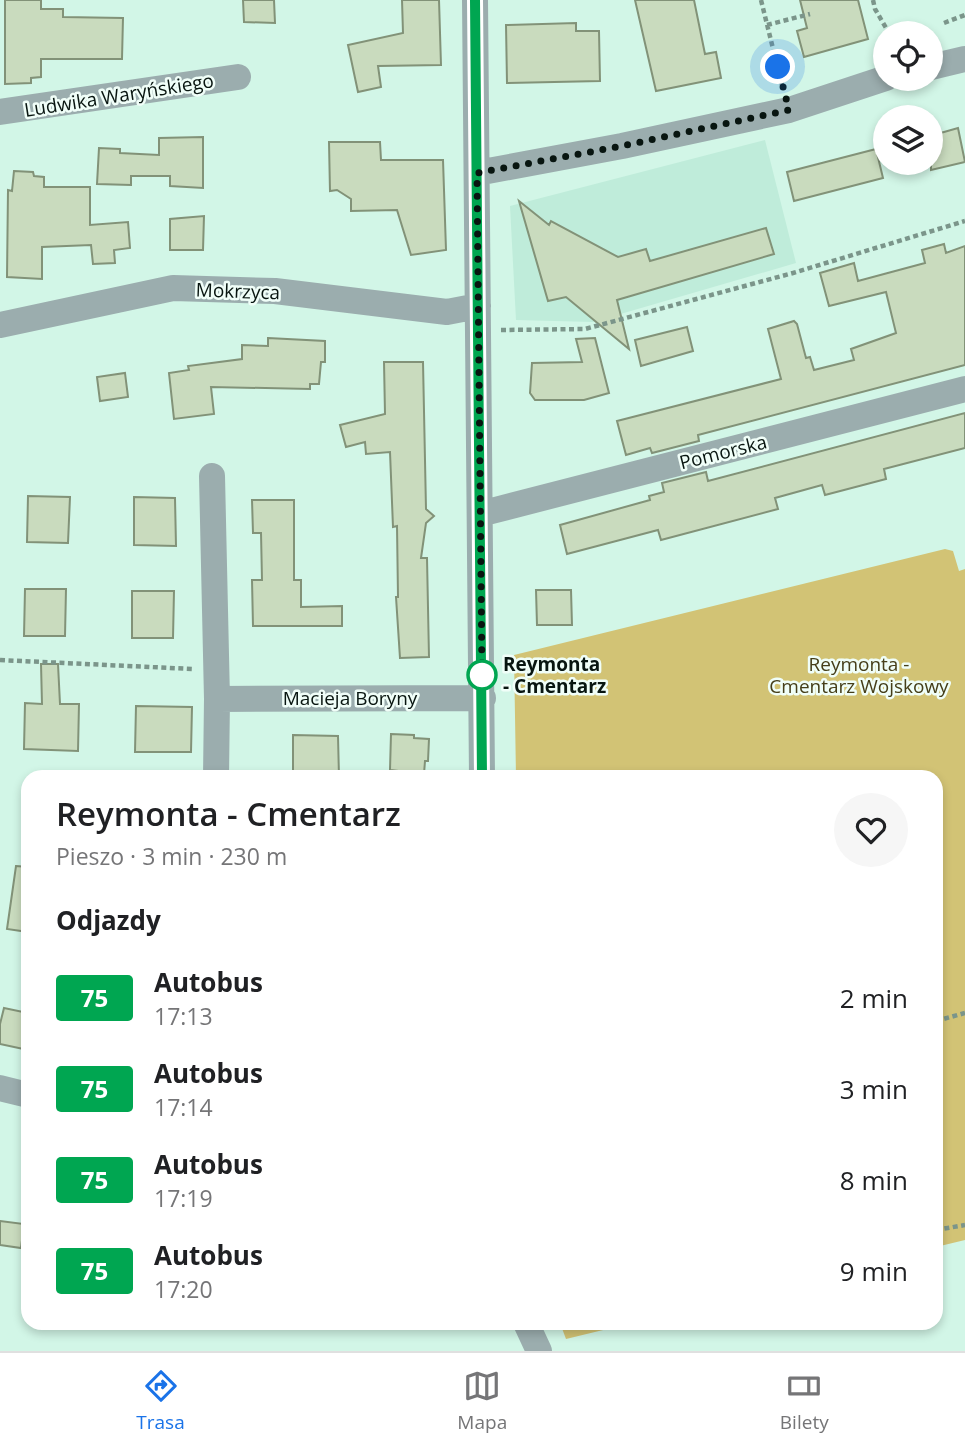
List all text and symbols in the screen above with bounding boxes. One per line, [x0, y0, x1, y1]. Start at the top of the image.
map controls [873, 21, 943, 175]
button: locate [873, 21, 943, 91]
your location [760, 49, 795, 84]
street label: Ludwika Waryńskiego [22, 67, 216, 123]
button: layers [873, 105, 943, 175]
street label: Mokrzyca [195, 277, 281, 305]
street label: Pomorska [677, 429, 769, 475]
place label: Reymonta - Cmentarz [503, 651, 606, 699]
park label: Reymonta - Cmentarz Wojskowy [769, 651, 949, 699]
marker: Reymonta - Cmentarz [467, 660, 497, 690]
street label: Macieja Boryny [283, 685, 418, 711]
text: Reymonta - Cmentarz [56, 791, 401, 836]
button: heart [834, 793, 908, 867]
text: Pieszo · 3 min · 230 m [56, 840, 287, 872]
text: Odjazdy [56, 902, 161, 938]
text: Autobus [154, 964, 263, 1000]
text: 2 min [840, 980, 908, 1016]
text: 75 [81, 981, 108, 1014]
text: 17:13 [154, 1000, 213, 1032]
text: Autobus [154, 1055, 263, 1091]
text: 3 min [840, 1071, 908, 1107]
text: 75 [81, 1072, 108, 1105]
text: 17:14 [154, 1091, 213, 1123]
text: Autobus [154, 1146, 263, 1182]
text: 8 min [840, 1162, 908, 1198]
text: 75 [81, 1163, 108, 1196]
text: 17:19 [154, 1182, 213, 1214]
text: Autobus [154, 1237, 263, 1273]
text: 9 min [840, 1253, 908, 1289]
text: 75 [81, 1254, 108, 1287]
text: 17:20 [154, 1273, 213, 1305]
tab: Trasa [136, 1367, 185, 1435]
tab: Mapa [457, 1367, 507, 1435]
tab: Bilety [780, 1367, 829, 1435]

